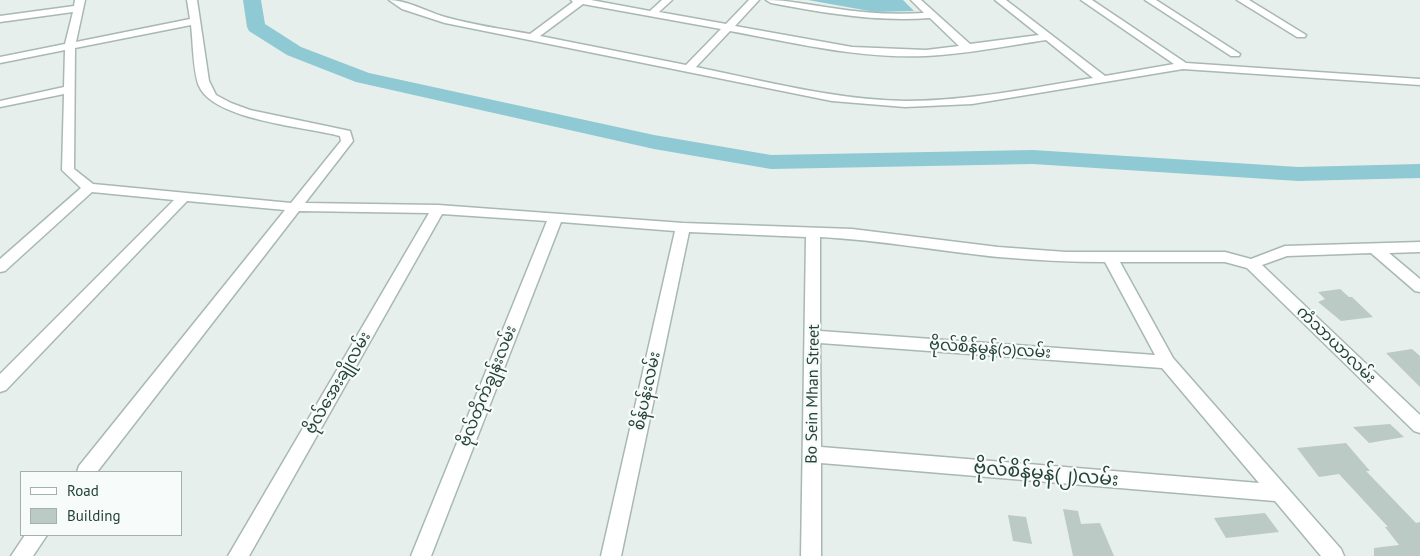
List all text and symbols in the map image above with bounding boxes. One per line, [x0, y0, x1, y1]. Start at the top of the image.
street label: ကံသာယာလမ်း [1292, 302, 1380, 388]
street label: ဗိုလ်တိုက်ချွန်းလမ်း [455, 323, 521, 449]
street label: Bo Sein Mhan Street [802, 324, 824, 464]
street label: ဗိုလ်အေးချိုလမ်း [301, 328, 375, 438]
street label: ဗိုလ်စိန်မွန်(၁)လမ်း [928, 335, 1052, 363]
street label: စိန်ပန်းလမ်း [629, 350, 665, 432]
street label: ဗိုလ်စိန်မွန်(၂)လမ်း [972, 456, 1120, 492]
legend [20, 471, 182, 536]
text: Road [67, 481, 99, 500]
text: Building [67, 506, 121, 525]

